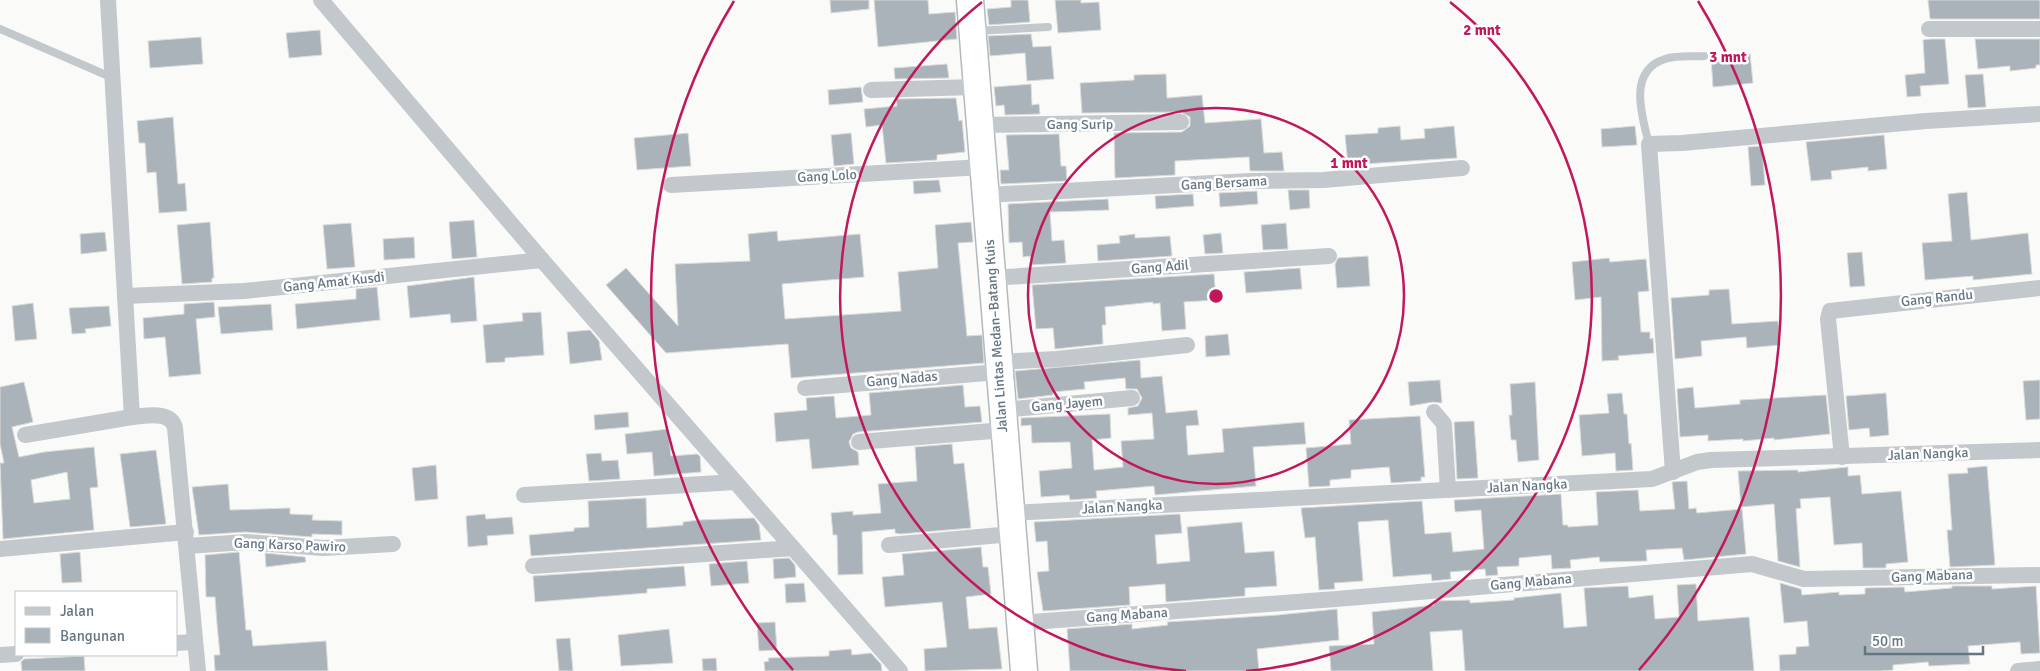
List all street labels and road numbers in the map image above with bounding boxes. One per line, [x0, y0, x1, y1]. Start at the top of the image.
street label: Gang Surip [1047, 116, 1113, 133]
street label: Gang Lolo [797, 166, 857, 186]
street label: Gang Bersama [1180, 172, 1268, 194]
street label: Jalan Lintas Medan–Batang Kuis [981, 239, 1011, 433]
street label: Gang Adil [1131, 256, 1189, 278]
street label: Gang Amat Kusdi [282, 268, 386, 296]
street label: Gang Randu [1900, 286, 1974, 310]
street label: Gang Nadas [866, 367, 938, 391]
street label: Gang Jayem [1031, 392, 1103, 416]
street label: Jalan Nangka [1887, 444, 1969, 464]
street label: Jalan Nangka [1486, 475, 1568, 497]
street label: Jalan Nangka [1081, 496, 1163, 518]
street label: Gang Karso Pawiro [234, 535, 346, 555]
street label: Gang Mabana [1891, 566, 1973, 586]
street label: Gang Mabana [1489, 570, 1573, 594]
street label: Gang Mabana [1086, 604, 1168, 626]

